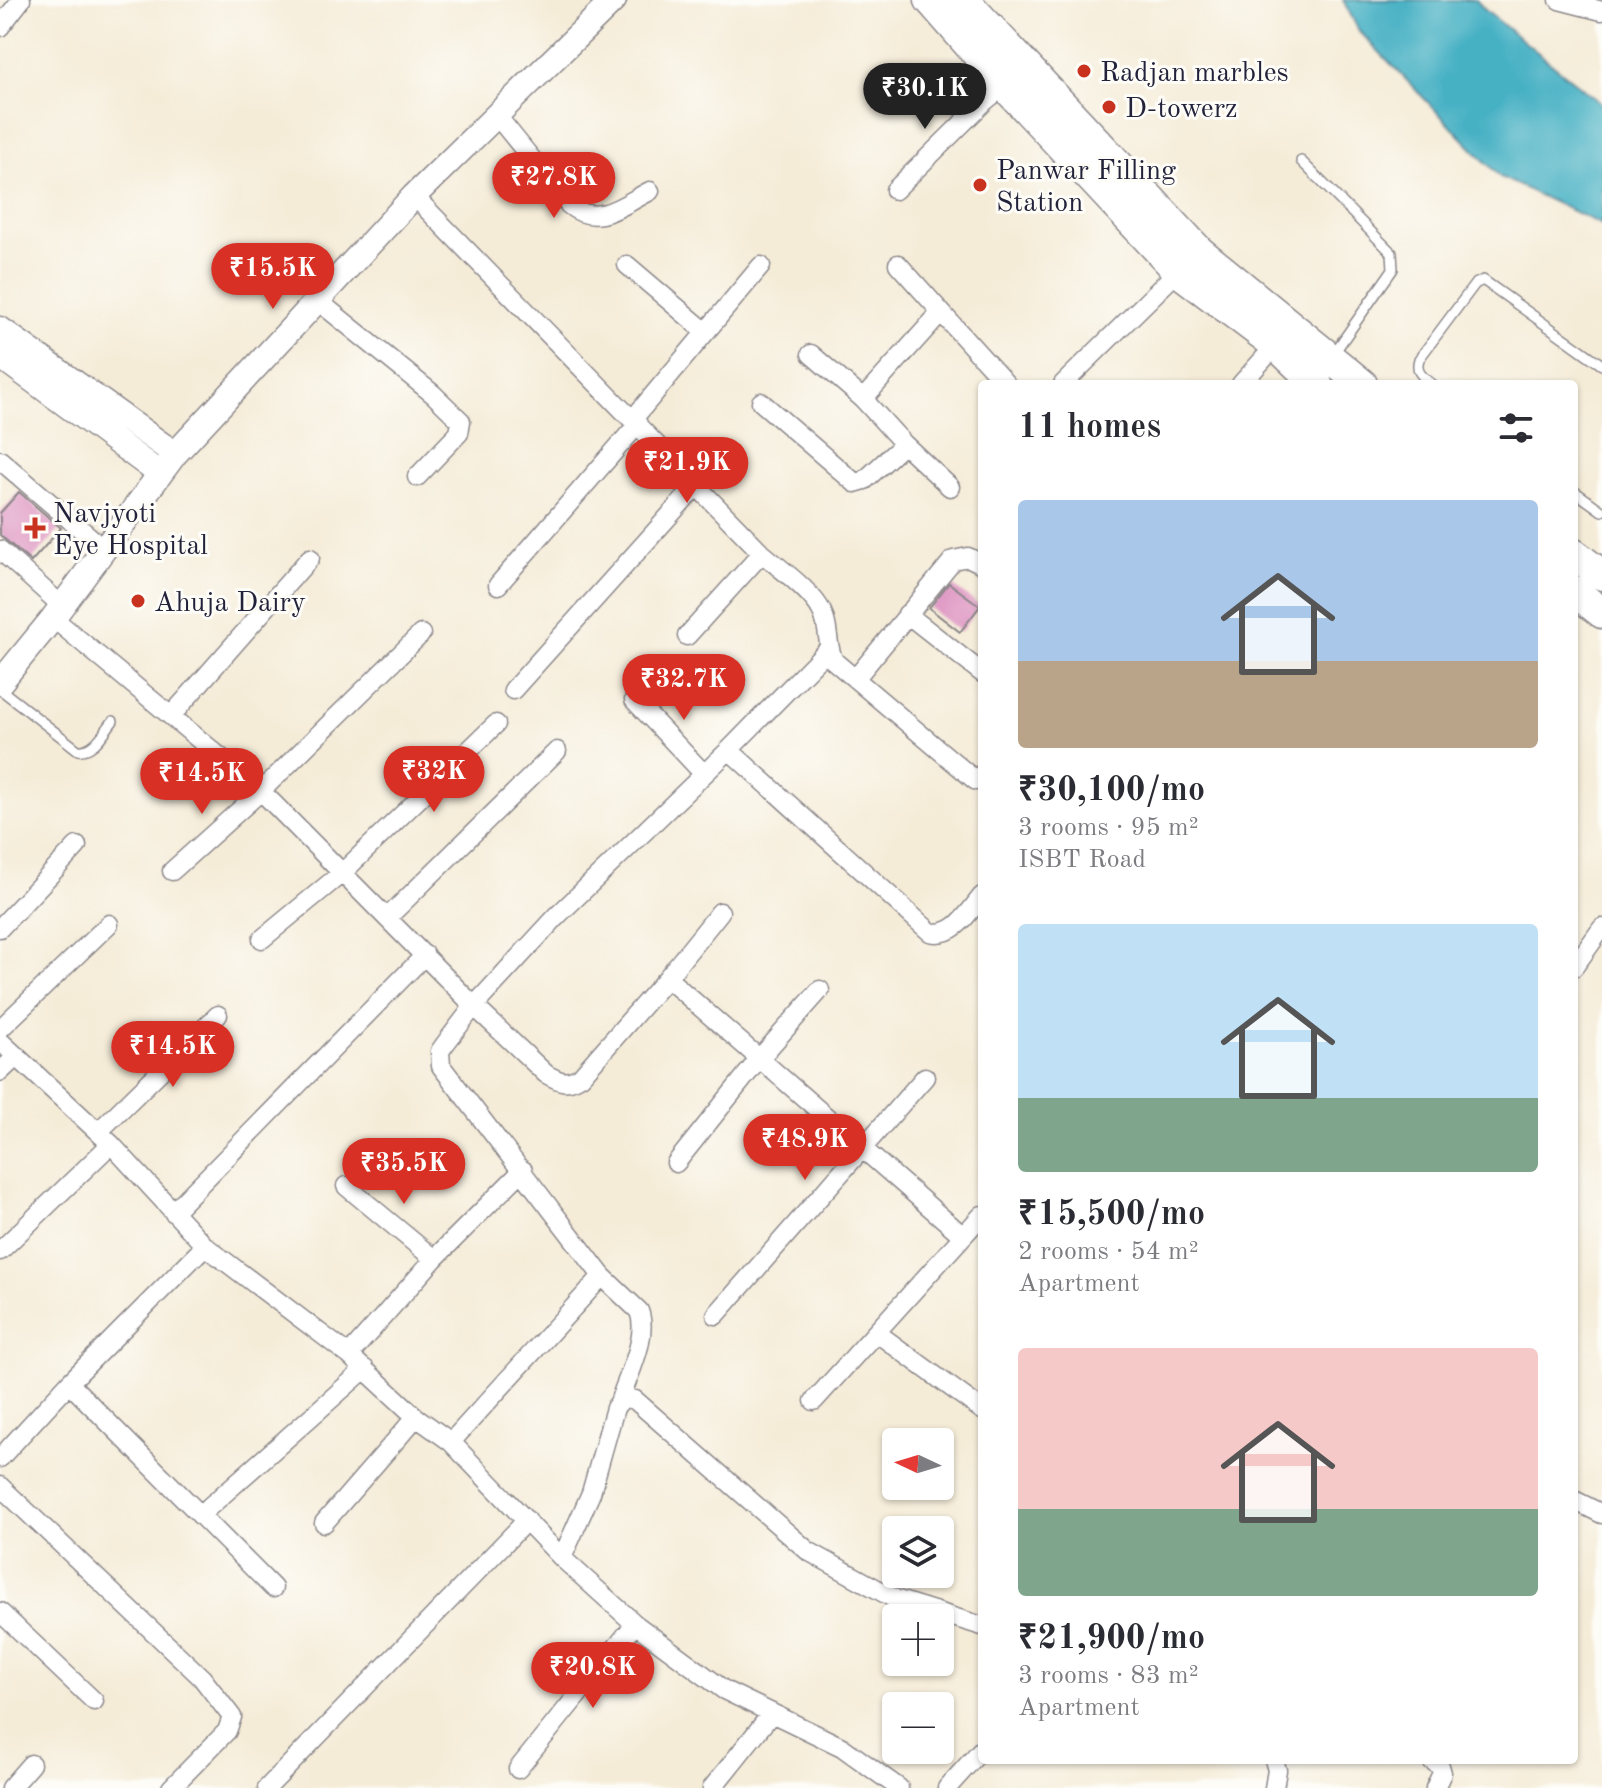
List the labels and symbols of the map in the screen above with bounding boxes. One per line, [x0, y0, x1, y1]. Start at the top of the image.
place label: Radjan marbles [1100, 60, 1289, 88]
marker: Radjan marbles [1075, 62, 1093, 80]
pin: ₹30.1K [860, 63, 990, 131]
place label: D-towerz [1125, 96, 1238, 124]
marker: D-towerz [1100, 98, 1118, 116]
pin: ₹27.8K [489, 152, 619, 220]
place label: Panwar Filling Station [996, 158, 1176, 218]
marker: Panwar Filling Station [971, 176, 989, 194]
pin: ₹15.5K [208, 243, 338, 311]
pin: ₹21.9K [622, 437, 752, 505]
place label: Navjyoti Eye Hospital [53, 501, 208, 561]
marker: Navjyoti Eye Hospital [24, 517, 46, 539]
place label: Ahuja Dairy [154, 590, 306, 618]
marker: Ahuja Dairy [129, 592, 147, 610]
pin: ₹32.7K [619, 654, 749, 722]
pin: ₹32K [387, 746, 481, 814]
pin: ₹14.5K [137, 748, 267, 816]
pin: ₹14.5K [108, 1021, 238, 1089]
pin: ₹48.9K [740, 1114, 870, 1182]
pin: ₹35.5K [339, 1138, 469, 1206]
north arrow [882, 1428, 954, 1500]
pin: ₹20.8K [528, 1642, 658, 1710]

